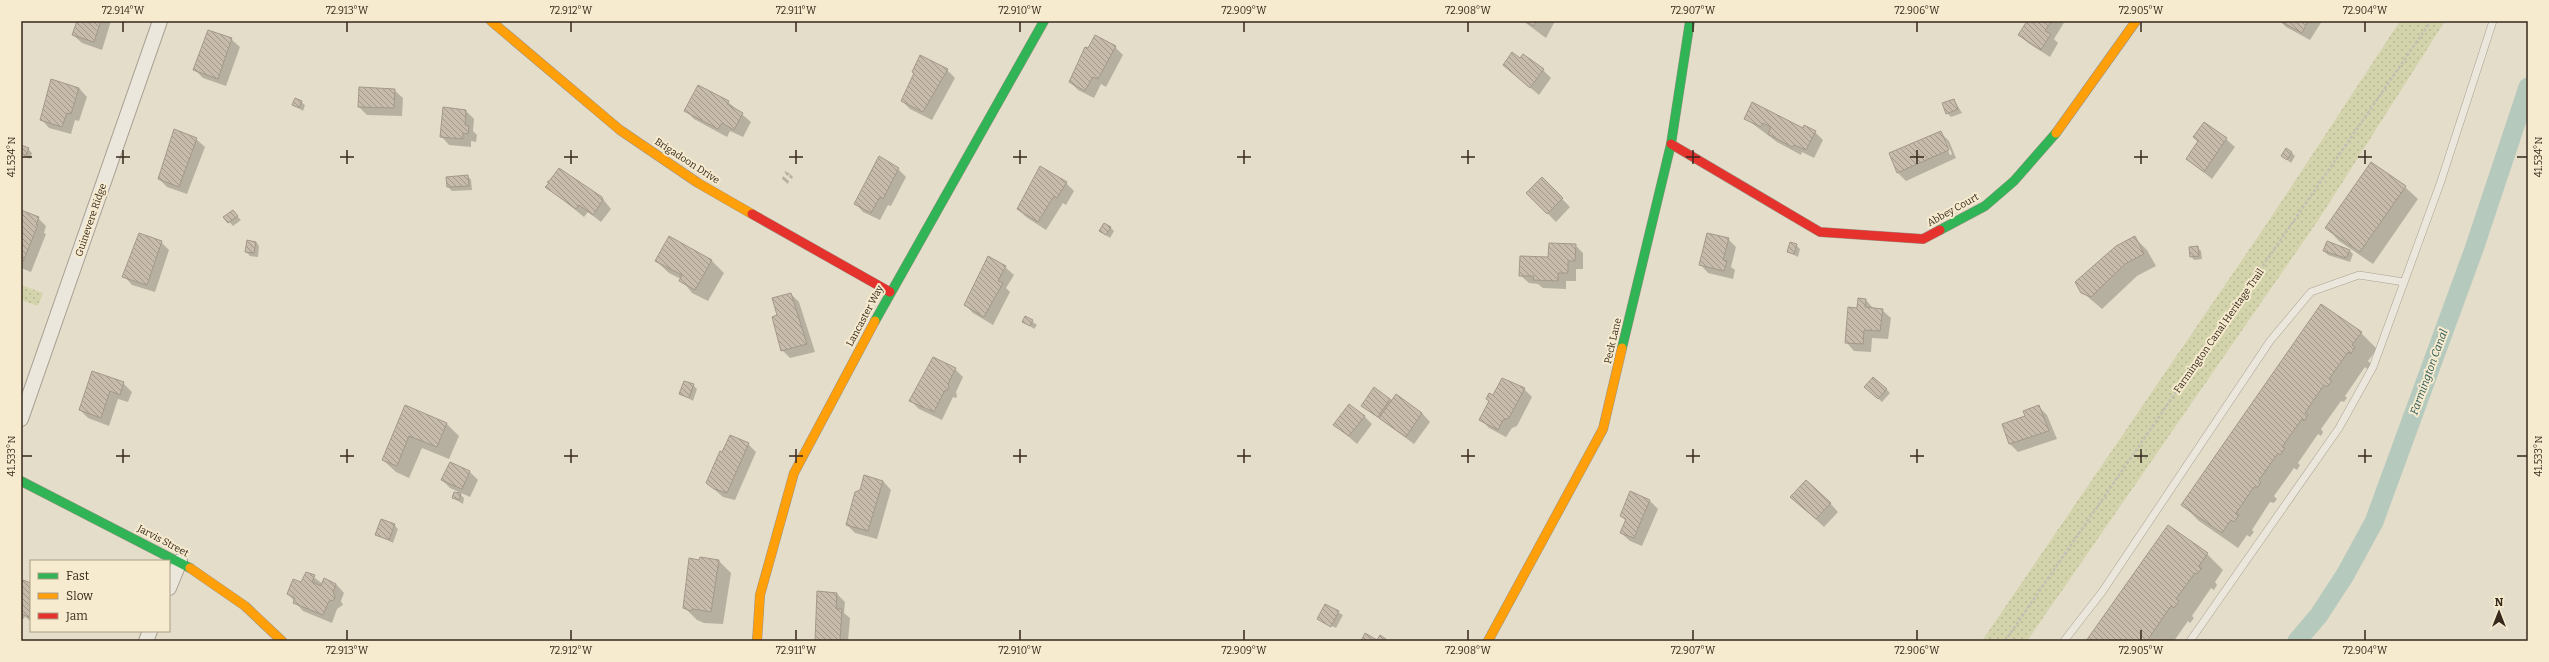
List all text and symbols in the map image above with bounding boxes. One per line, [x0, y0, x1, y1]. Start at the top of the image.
text: 72.914°W [102, 5, 145, 17]
text: 72.913°W [326, 5, 369, 17]
text: 72.912°W [550, 5, 593, 17]
text: 72.911°W [776, 5, 817, 17]
text: 72.910°W [998, 5, 1042, 17]
text: 72.909°W [1222, 5, 1267, 17]
text: 72.908°W [1445, 5, 1491, 17]
text: 72.907°W [1671, 5, 1716, 17]
text: 72.906°W [1895, 5, 1940, 17]
text: 72.905°W [2119, 5, 2164, 17]
text: 72.904°W [2343, 5, 2388, 17]
street label: Brigadoon Drive [652, 136, 722, 186]
text: 41.534°N [6, 137, 18, 177]
text: 41.534°N [2533, 137, 2545, 177]
street label: Guinevere Ridge [73, 182, 109, 258]
street label: Abbey Court [1925, 191, 1981, 229]
street label: Farmington Canal Heritage Trail [2171, 266, 2267, 395]
street label: Lancaster Way [844, 283, 887, 349]
street label: Peck Lane [1602, 317, 1624, 365]
water label: Farmington Canal [2407, 327, 2451, 417]
text: 41.533°N [6, 436, 18, 476]
text: 41.533°N [2533, 436, 2545, 476]
street label: Jarvis Street [134, 522, 191, 560]
legend [30, 560, 170, 632]
text: Fast [66, 569, 90, 583]
text: Slow [66, 589, 93, 603]
north arrow [2479, 592, 2519, 632]
text: N [2495, 596, 2504, 609]
text: Jam [65, 609, 88, 623]
text: 72.913°W [326, 645, 369, 657]
text: 72.912°W [550, 645, 593, 657]
text: 72.911°W [776, 645, 817, 657]
text: 72.910°W [998, 645, 1042, 657]
text: 72.909°W [1222, 645, 1267, 657]
text: 72.908°W [1445, 645, 1491, 657]
text: 72.907°W [1671, 645, 1716, 657]
text: 72.906°W [1895, 645, 1940, 657]
text: 72.905°W [2119, 645, 2164, 657]
text: 72.904°W [2343, 645, 2388, 657]

